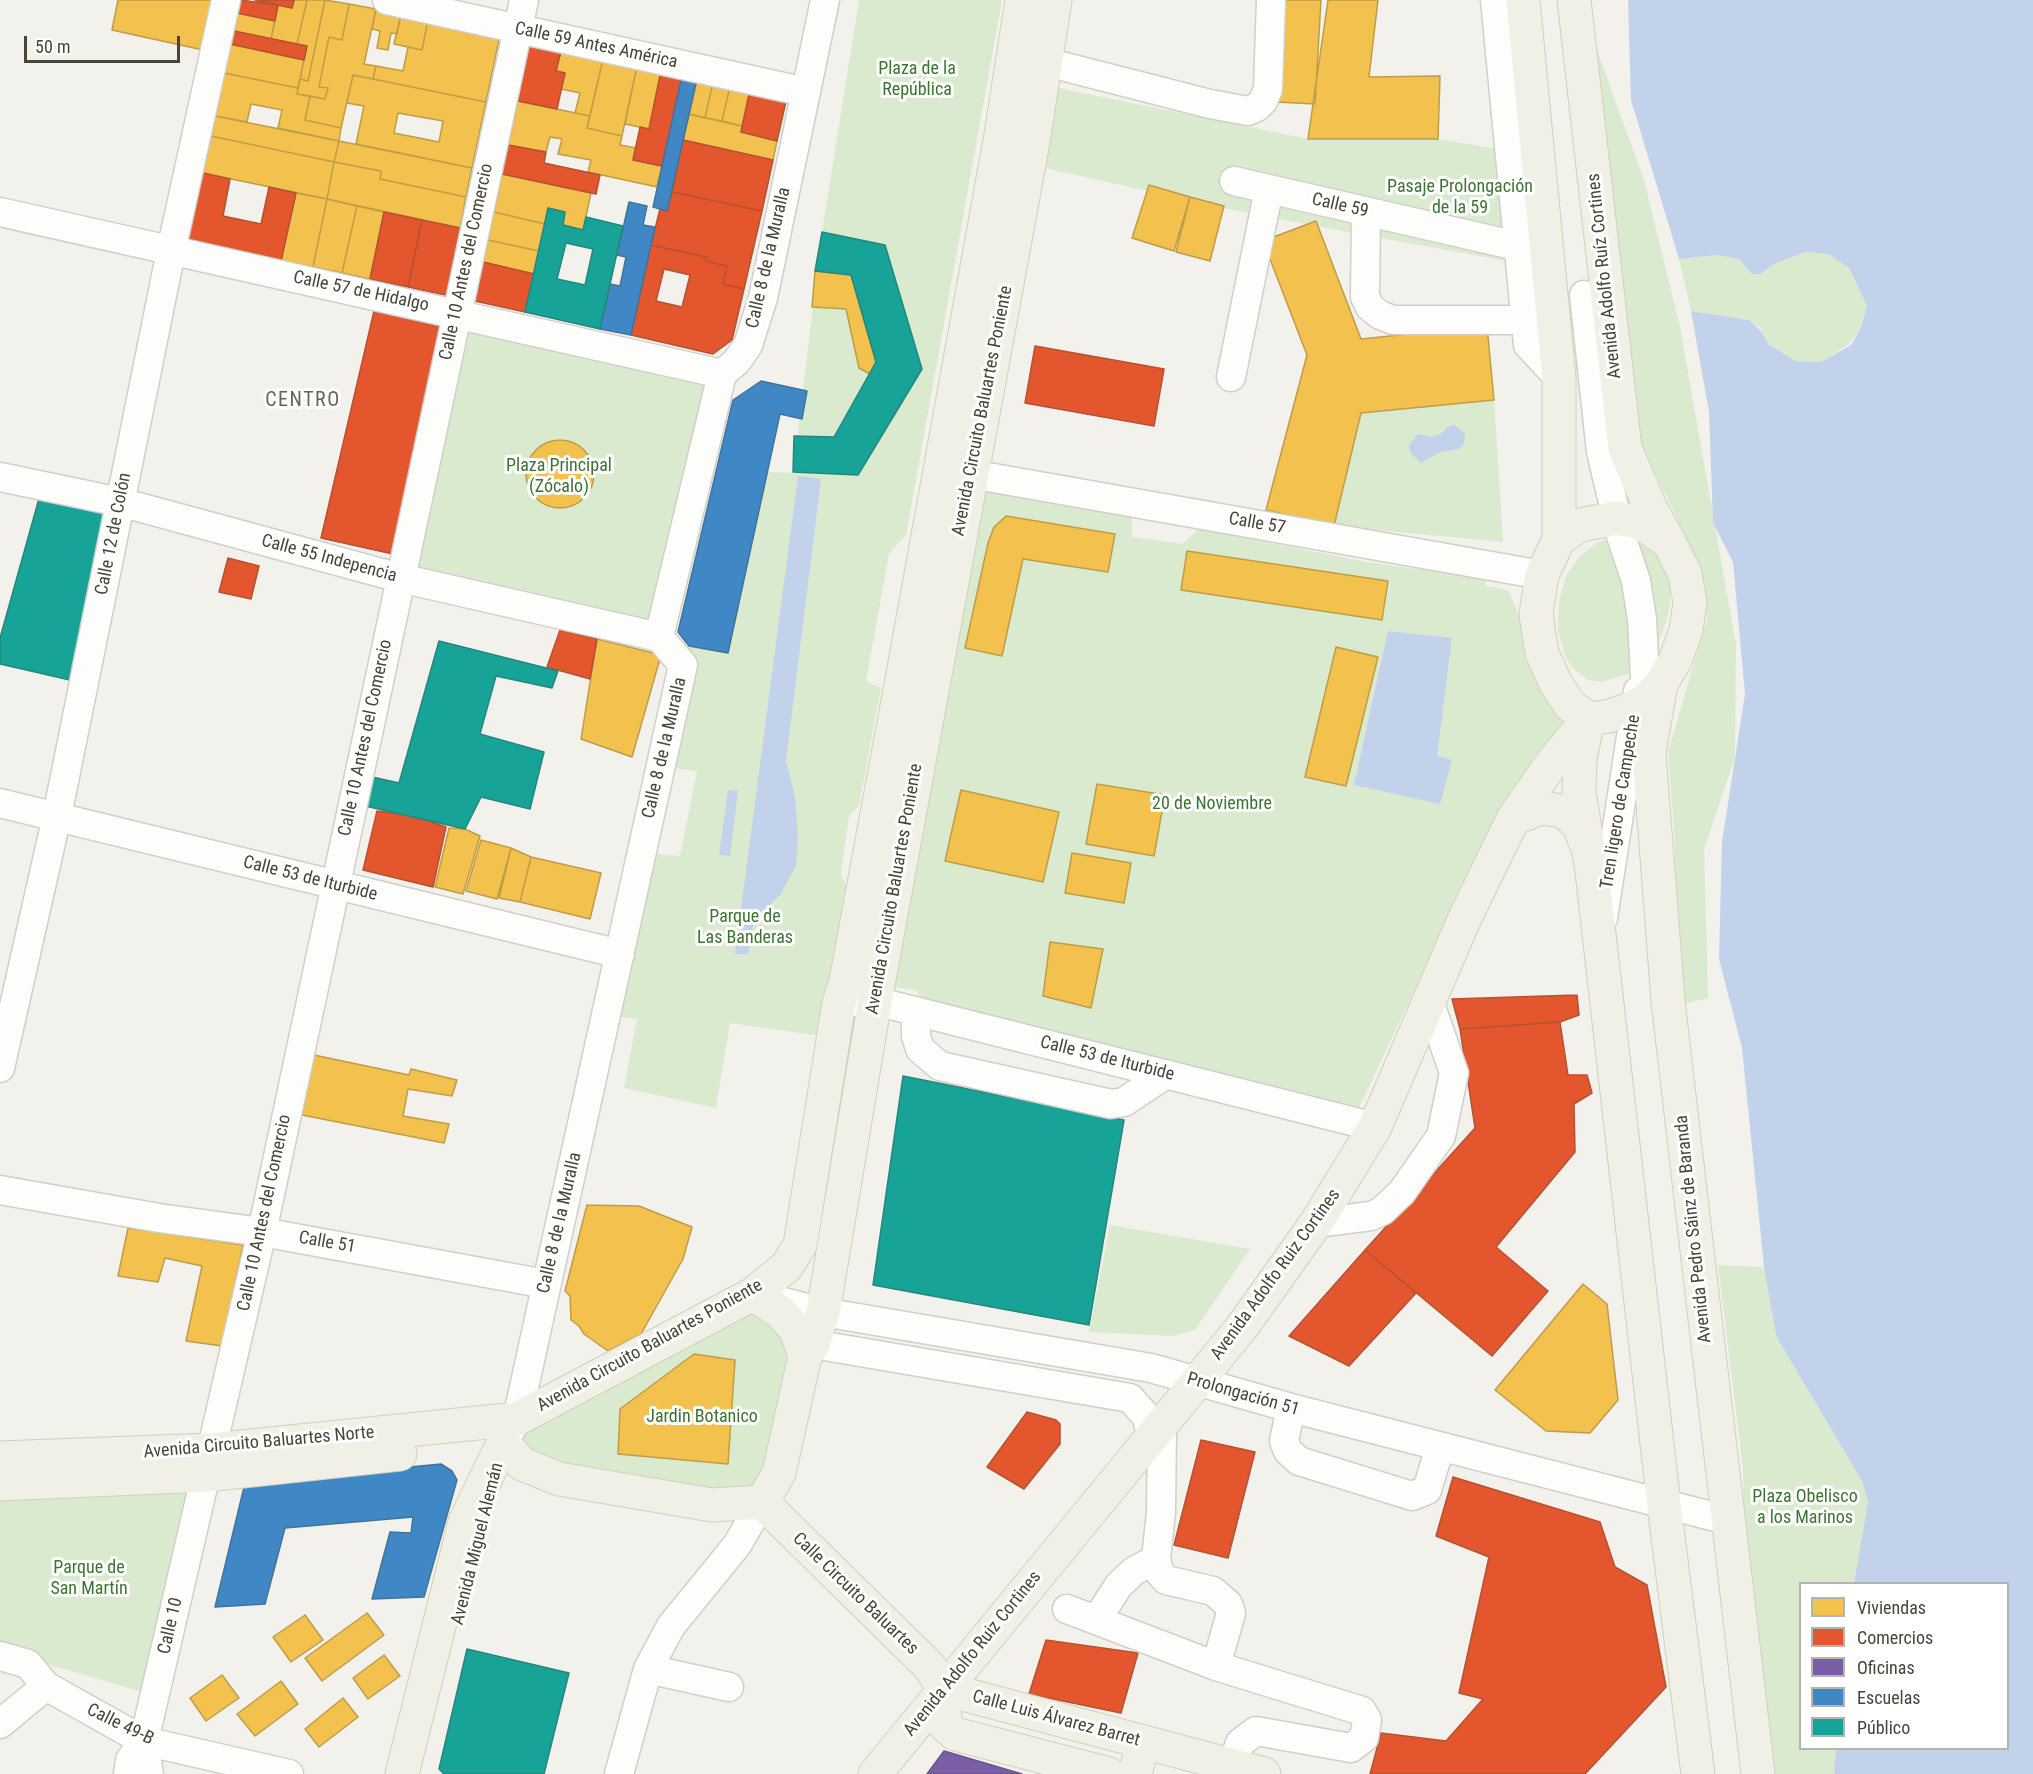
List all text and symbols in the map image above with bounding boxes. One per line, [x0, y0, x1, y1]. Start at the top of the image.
street label: Calle 59 Antes América [513, 18, 679, 74]
scale bar [27, 24, 183, 62]
text: 50 m [35, 36, 70, 57]
park label: Plaza de la República [878, 58, 956, 100]
street label: Calle 10 Antes del Comercio [436, 162, 498, 362]
street label: Avenida Adolfo Ruíz Cortines [1583, 172, 1627, 380]
park label: Pasaje Prolongación de la 59 [1387, 176, 1533, 219]
street label: Calle 8 de la Muralla [742, 185, 796, 331]
street label: Calle 59 [1310, 189, 1370, 223]
street label: Calle 57 de Hidalgo [291, 267, 431, 317]
street label: Avenida Circuito Baluartes Poniente [948, 284, 1018, 538]
district label: CENTRO [265, 389, 341, 413]
park label: Plaza Principal (Zócalo) [506, 455, 612, 498]
street label: Calle 12 de Colón [92, 471, 136, 597]
street label: Calle 57 [1227, 508, 1287, 540]
street label: Calle 55 Indepencia [259, 531, 399, 587]
street label: Calle 10 Antes del Comercio [335, 638, 397, 838]
street label: Calle 8 de la Muralla [638, 675, 692, 821]
street label: Tren ligero de Campeche [1597, 713, 1645, 891]
street label: Avenida Circuito Baluartes Poniente [862, 762, 928, 1016]
park label: 20 de Noviembre [1152, 793, 1272, 815]
street label: Calle 53 de Iturbide [241, 852, 379, 906]
park label: Parque de Las Banderas [697, 906, 793, 948]
street label: Calle 53 de Iturbide [1038, 1032, 1176, 1086]
street label: Calle 10 Antes del Comercio [234, 1113, 296, 1313]
street label: Avenida Pedro Sáinz de Baranda [1671, 1114, 1717, 1344]
street label: Calle 8 de la Muralla [533, 1150, 587, 1296]
street label: Avenida Adolfo Ruiz Cortines [1207, 1185, 1345, 1365]
street label: Calle 51 [297, 1227, 357, 1259]
street label: Avenida Circuito Baluartes Poniente [534, 1275, 766, 1417]
street label: Prolongación 51 [1184, 1369, 1302, 1421]
park label: Jardin Botanico [646, 1406, 758, 1428]
street label: Avenida Circuito Baluartes Norte [143, 1422, 375, 1464]
street label: Avenida Miguel Alemán [447, 1461, 509, 1627]
park label: Plaza Obelisco a los Marinos [1752, 1486, 1858, 1528]
street label: Calle Circuito Baluartes [788, 1528, 922, 1660]
park label: Parque de San Martín [50, 1557, 128, 1600]
street label: Avenida Adolfo Ruiz Cortines [900, 1567, 1046, 1741]
legend [1799, 1582, 2009, 1750]
street label: Calle 10 [154, 1596, 188, 1656]
text: Viviendas [1857, 1597, 1926, 1618]
text: Comercios [1857, 1627, 1933, 1648]
text: Oficinas [1857, 1657, 1915, 1678]
street label: Calle Luis Álvarez Barret [970, 1686, 1142, 1752]
text: Escuelas [1857, 1687, 1921, 1708]
street label: Calle 49-B [83, 1700, 157, 1750]
text: Público [1857, 1717, 1910, 1738]

